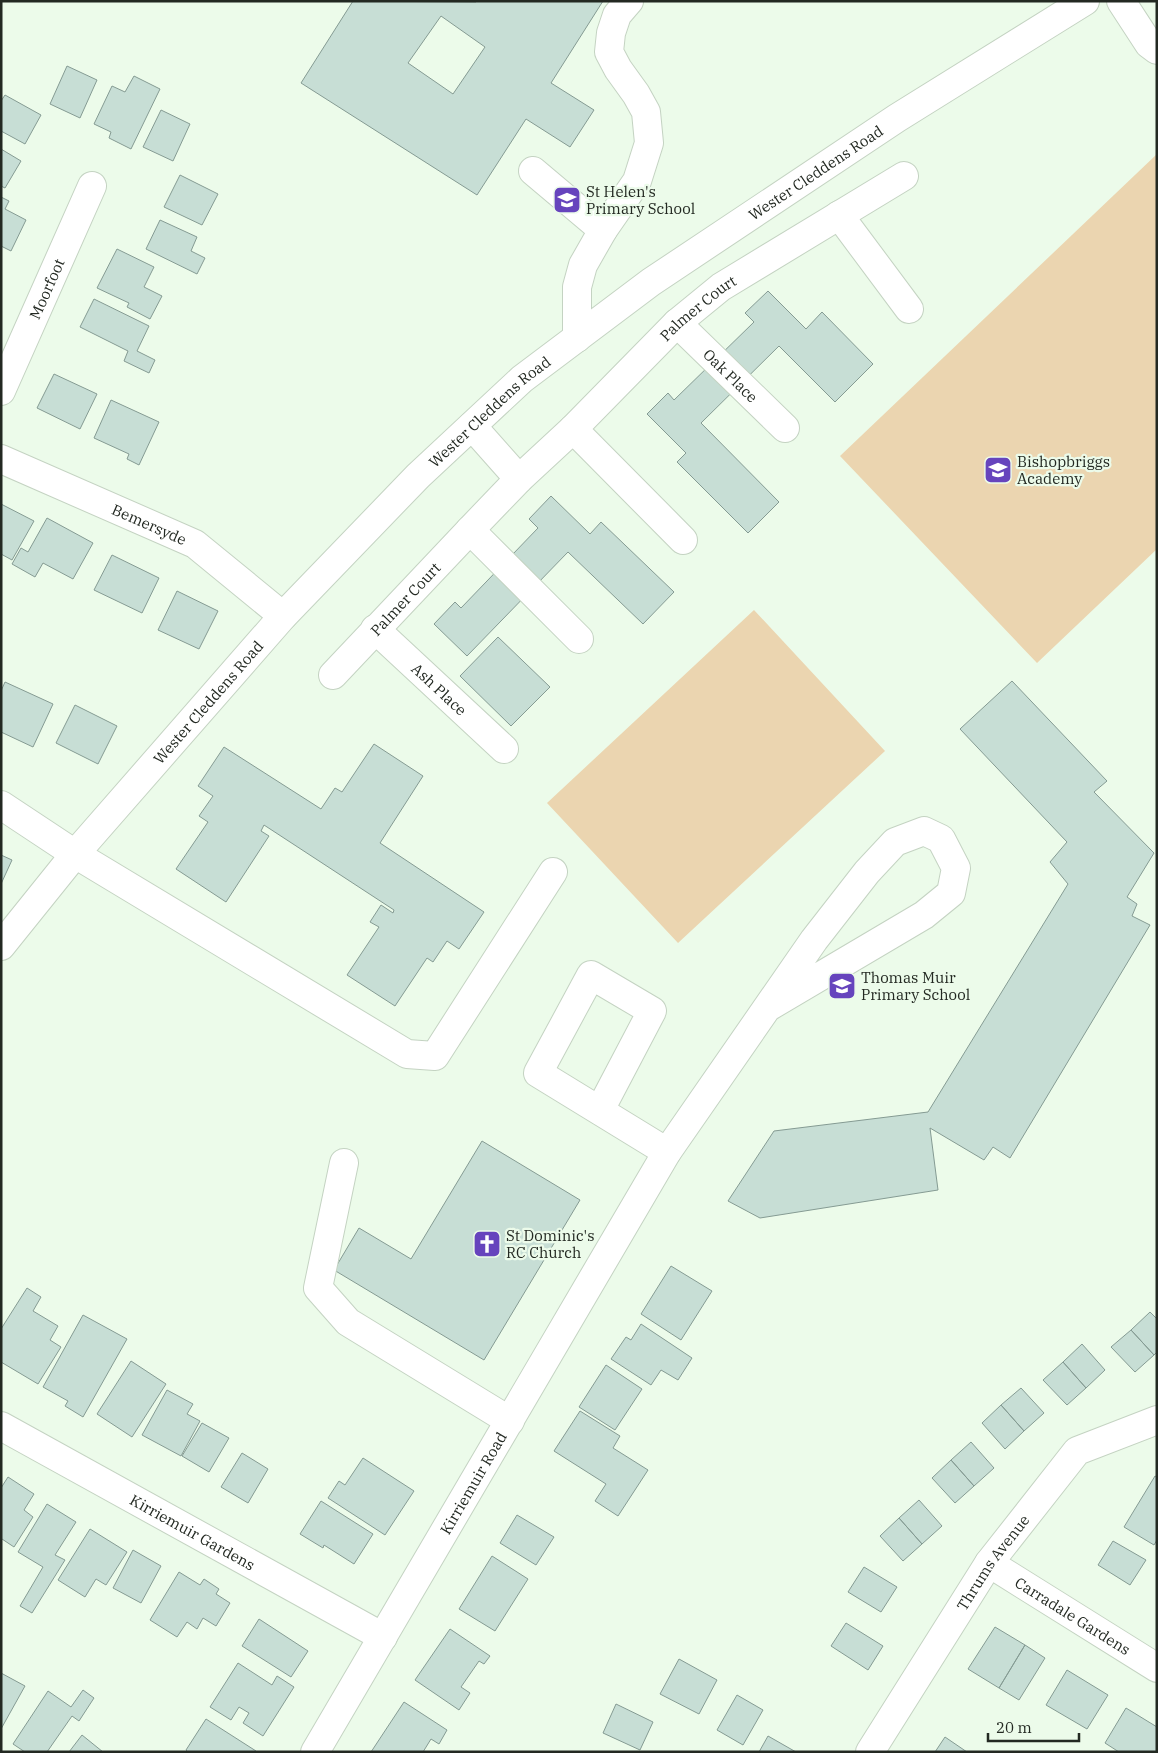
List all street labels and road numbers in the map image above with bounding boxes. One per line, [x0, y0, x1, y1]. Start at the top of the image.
street label: Wester Cleddens Road [745, 121, 886, 224]
street label: Moorfoot [25, 255, 68, 322]
street label: Palmer Court [655, 271, 739, 345]
street label: Oak Place [699, 344, 762, 406]
street label: Wester Cleddens Road [424, 352, 554, 471]
street label: Bemersyde [109, 499, 190, 549]
street label: Palmer Court [366, 558, 444, 639]
street label: Wester Cleddens Road [149, 636, 267, 768]
street label: Ash Place [408, 659, 471, 719]
street label: Kirriemuir Road [435, 1428, 510, 1538]
street label: Kirriemuir Gardens [127, 1490, 258, 1574]
street label: Thrums Avenue [952, 1510, 1033, 1614]
street label: Carradale Gardens [1012, 1572, 1134, 1659]

